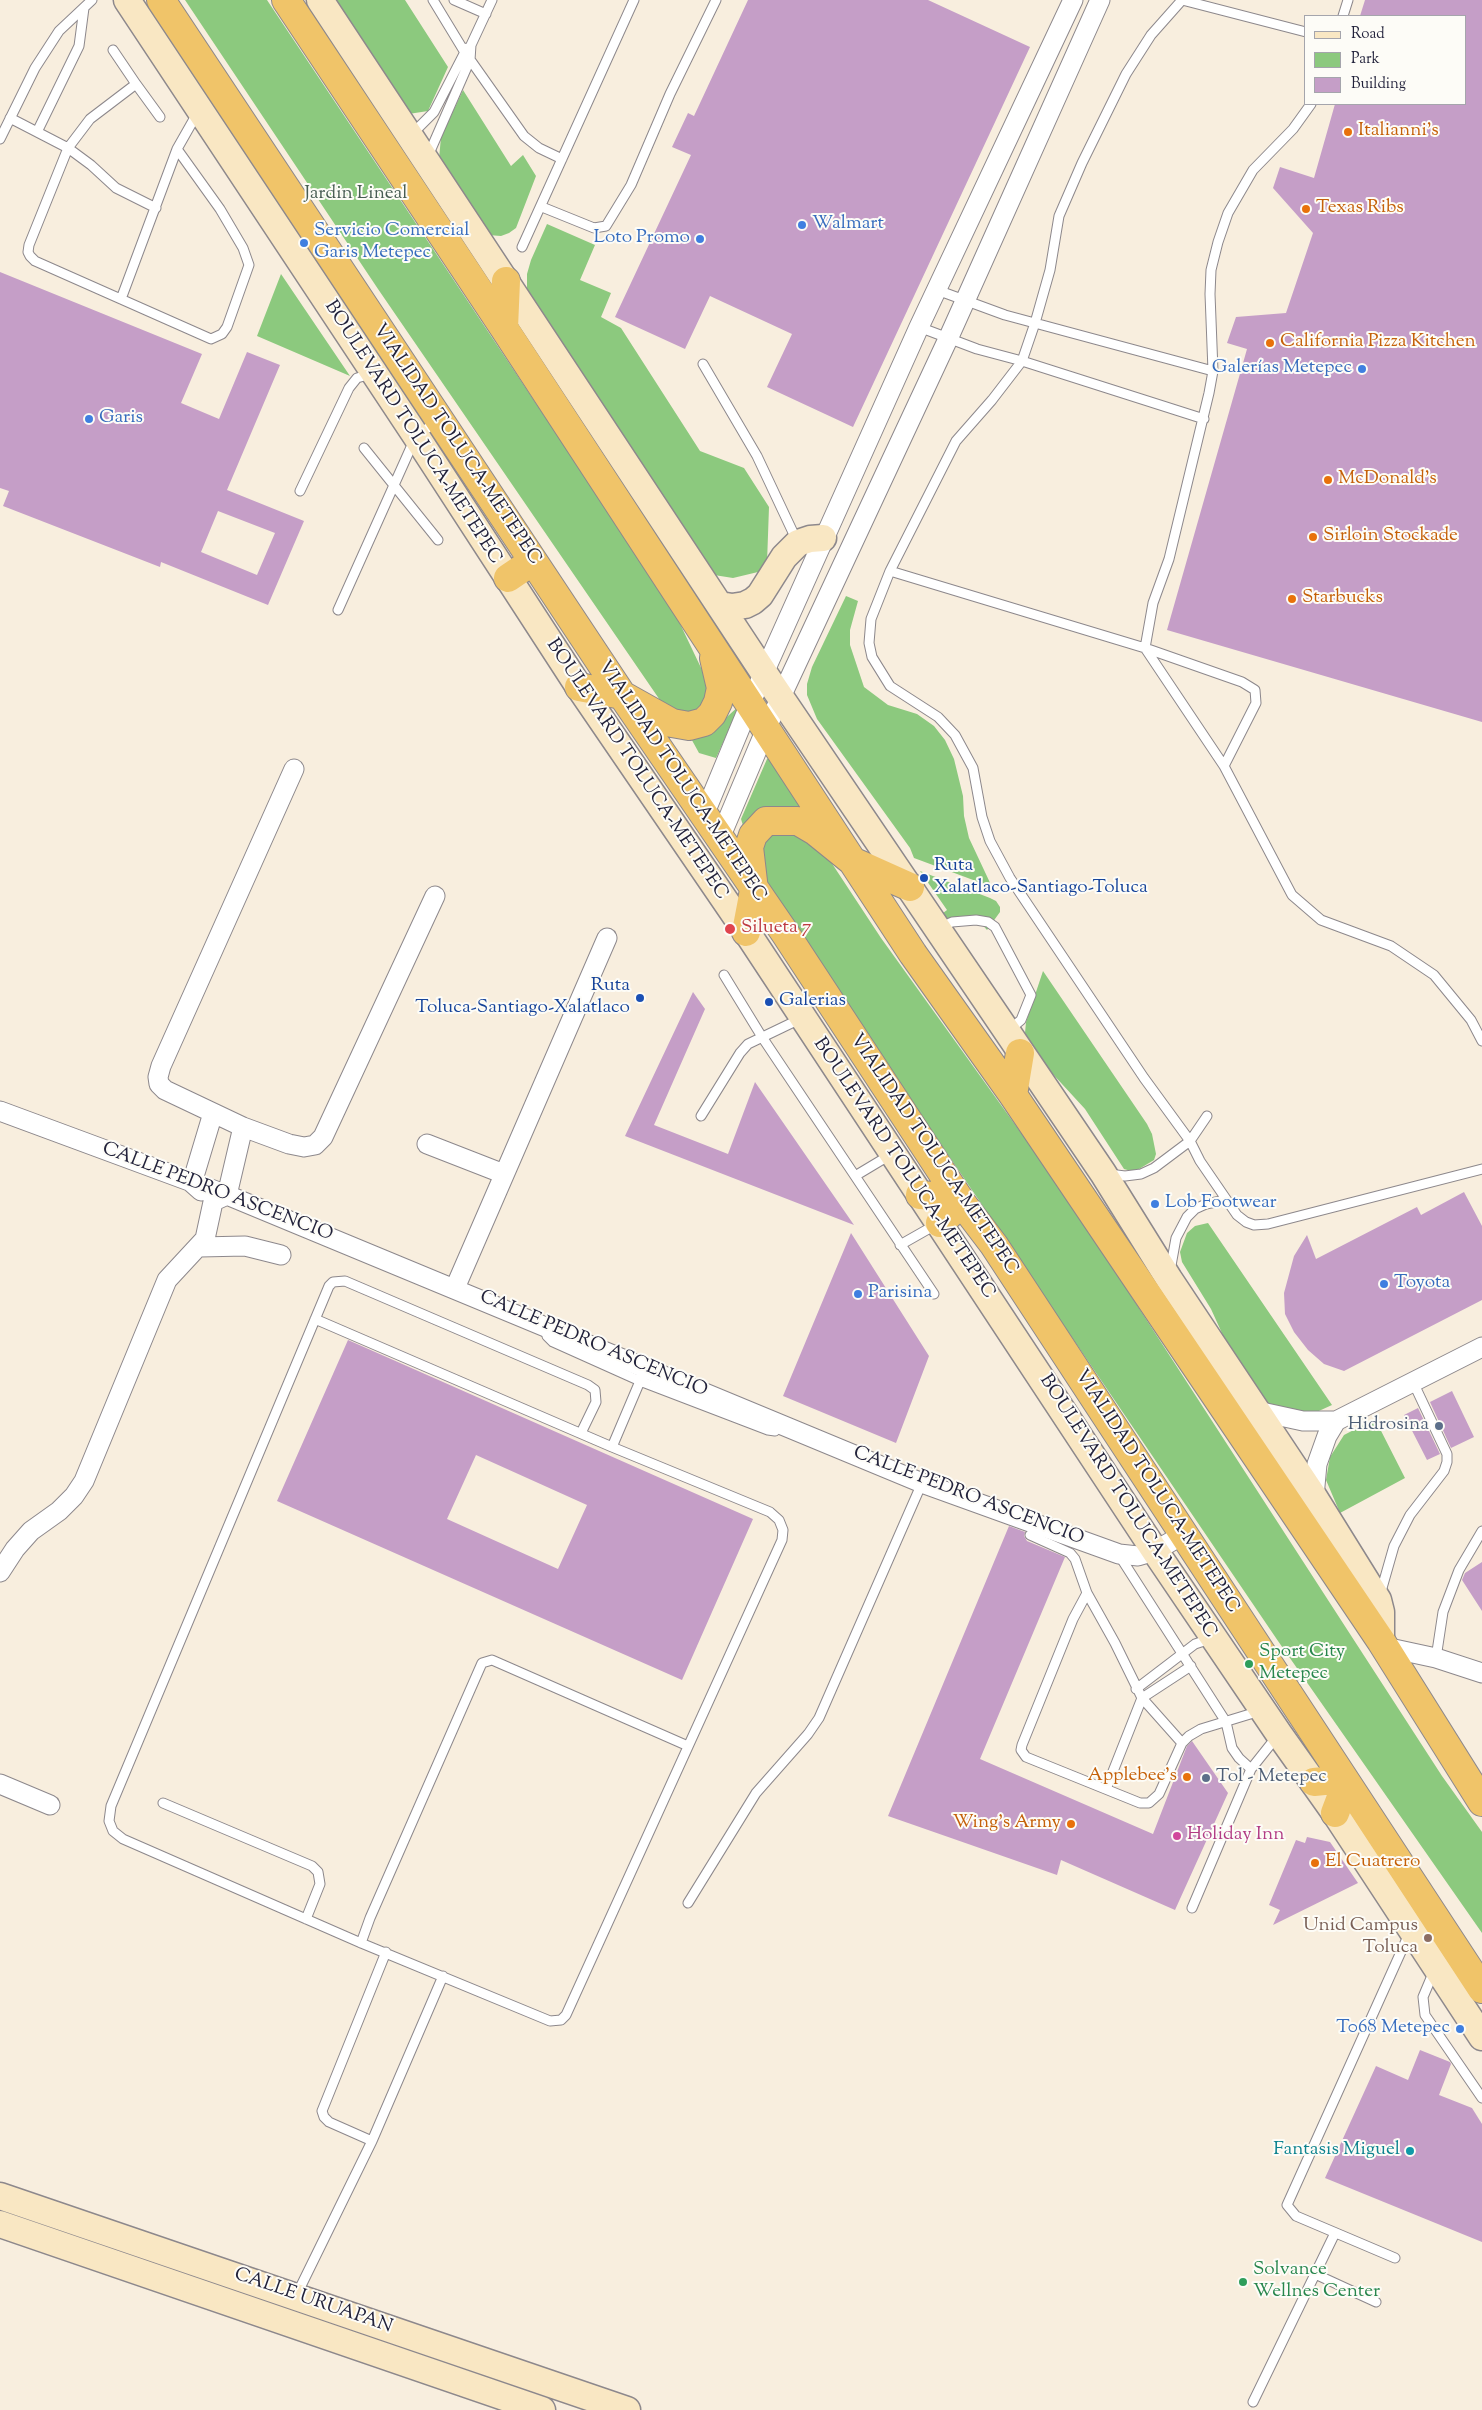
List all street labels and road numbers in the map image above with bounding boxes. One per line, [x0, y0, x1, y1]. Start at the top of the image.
street label: BOULEVARD TOLUCA-METEPEC [318, 297, 506, 569]
street label: VIALIDAD TOLUCA-METEPEC [367, 320, 545, 570]
street label: BOULEVARD TOLUCA-METEPEC [540, 635, 732, 905]
street label: VIALIDAD TOLUCA-METEPEC [592, 657, 770, 907]
street label: VIALIDAD TOLUCA-METEPEC [844, 1030, 1022, 1280]
street label: BOULEVARD TOLUCA-METEPEC [807, 1034, 999, 1304]
street label: CALLE PEDRO ASCENCIO [98, 1138, 336, 1248]
street label: CALLE PEDRO ASCENCIO [476, 1287, 710, 1403]
street label: VIALIDAD TOLUCA-METEPEC [1069, 1366, 1243, 1618]
street label: BOULEVARD TOLUCA-METEPEC [1033, 1371, 1221, 1643]
street label: CALLE PEDRO ASCENCIO [849, 1442, 1087, 1552]
street label: CALLE URUAPAN [231, 2264, 395, 2340]

